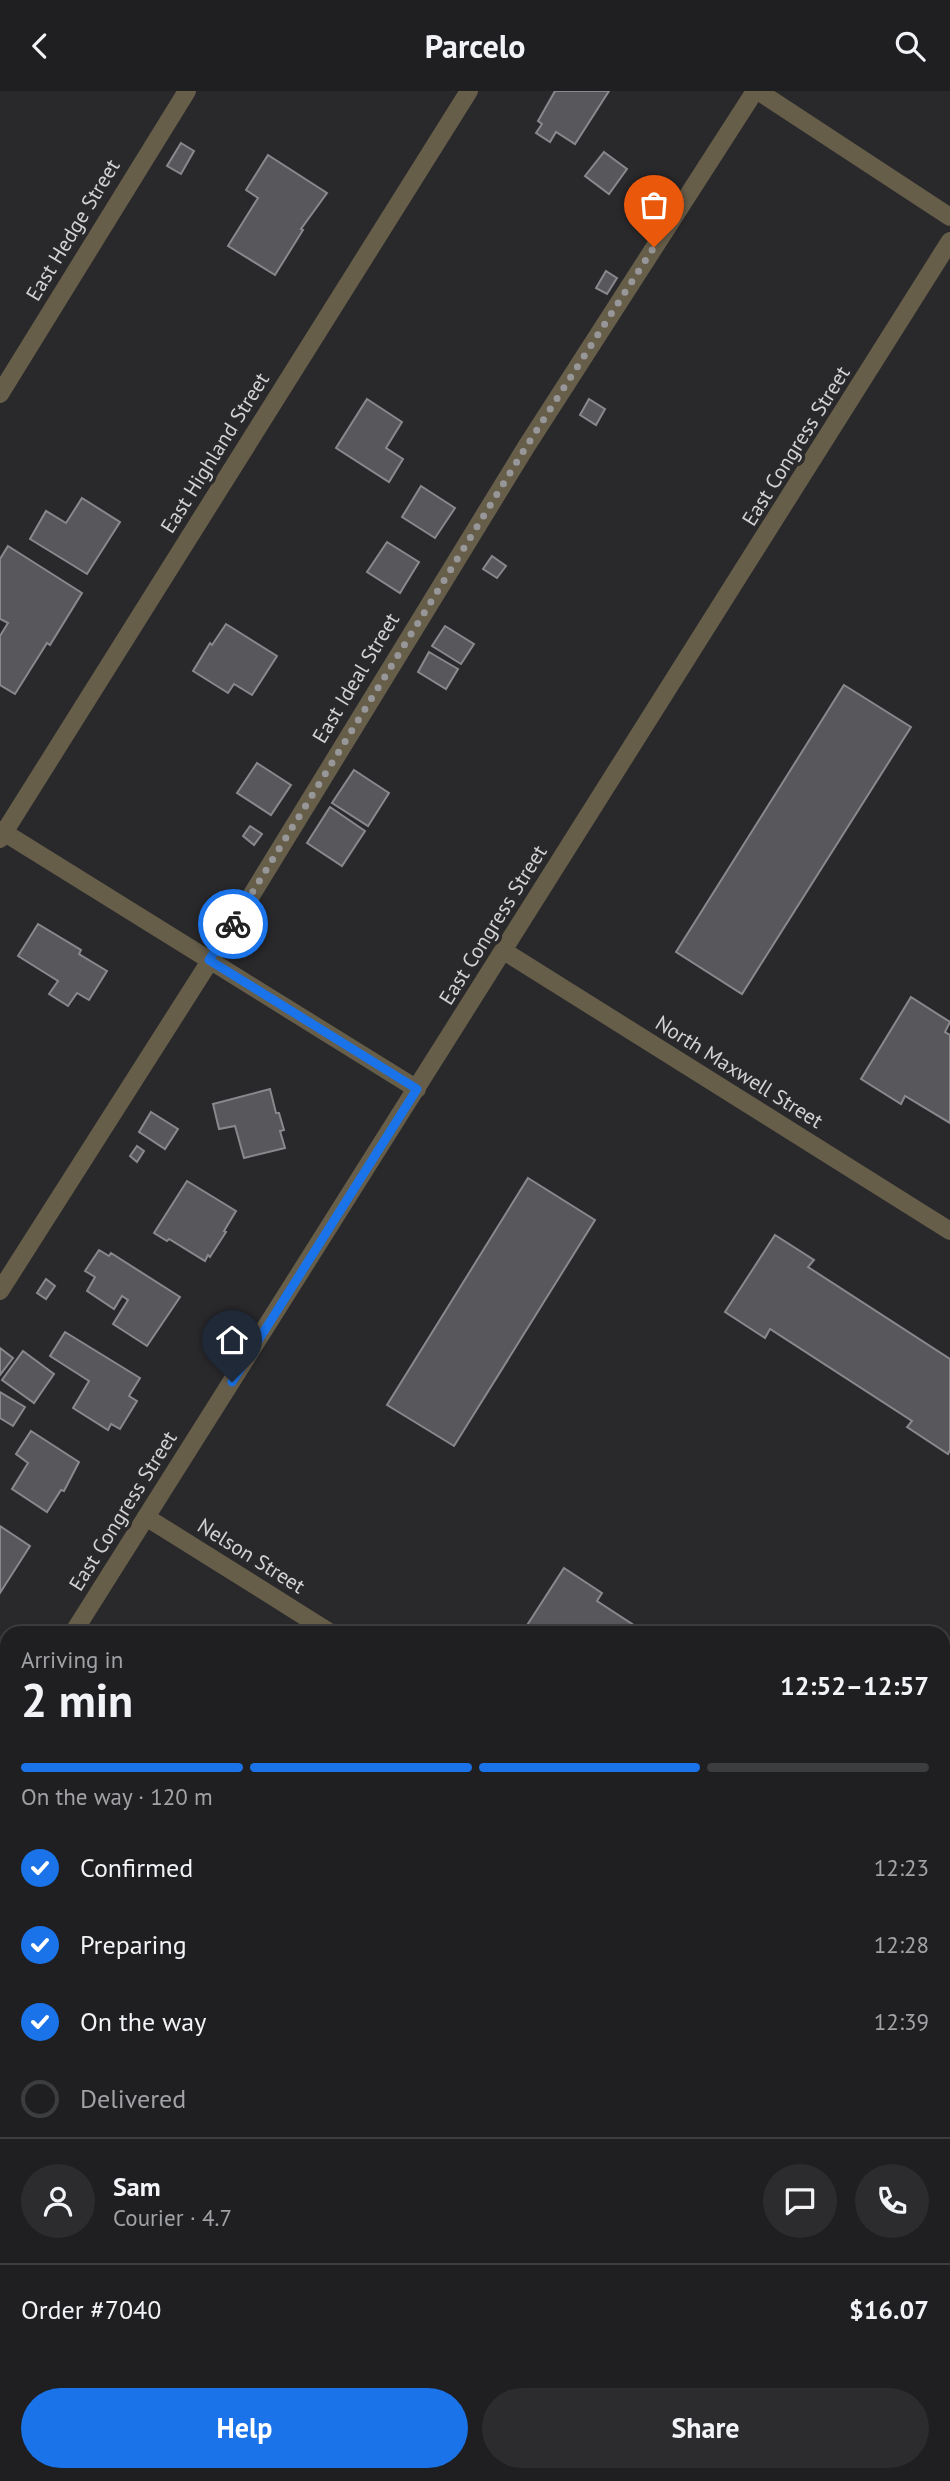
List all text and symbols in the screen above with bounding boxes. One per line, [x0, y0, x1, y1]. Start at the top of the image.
text: Parcelo [425, 25, 525, 67]
icon: back [21, 27, 59, 65]
icon: search [891, 27, 929, 65]
street label: East Hedge Street [20, 154, 125, 305]
pin [624, 175, 684, 247]
icon: bag [635, 186, 673, 224]
street label: East Congress Street [736, 361, 856, 531]
street label: East Highland Street [154, 367, 275, 538]
street label: East Ideal Street [306, 608, 405, 748]
street label: East Congress Street [433, 840, 553, 1010]
courier [198, 889, 268, 959]
icon: bike [214, 905, 252, 943]
street label: North Maxwell Street [650, 1009, 828, 1134]
pin [202, 1310, 262, 1382]
icon: home [213, 1321, 251, 1359]
street label: East Congress Street [63, 1426, 183, 1596]
street label: Nelson Street [192, 1512, 310, 1599]
text: Arriving in [21, 1645, 123, 1674]
text: 12:52–12:57 [780, 1669, 929, 1702]
text: 2 min [21, 1670, 133, 1730]
text: On the way · 120 m [21, 1782, 213, 1811]
icon: check [21, 1849, 59, 1887]
text: Confirmed [80, 1851, 193, 1884]
text: 12:23 [874, 1853, 929, 1882]
icon: check [21, 1926, 59, 1964]
text: Preparing [80, 1928, 187, 1961]
text: 12:28 [874, 1930, 929, 1959]
icon: check [21, 2003, 59, 2041]
text: On the way [80, 2005, 206, 2038]
text: 12:39 [874, 2007, 929, 2036]
text: Delivered [80, 2082, 186, 2115]
button: person [21, 2164, 95, 2238]
button: chat [763, 2164, 837, 2238]
button: phone [855, 2164, 929, 2238]
text: Sam [113, 2170, 161, 2203]
text: Courier · 4.7 [113, 2203, 232, 2232]
text: Order #7040 [21, 2293, 161, 2326]
text: $16.07 [849, 2293, 929, 2326]
button: Help [21, 2388, 468, 2468]
button: Share [482, 2388, 929, 2468]

